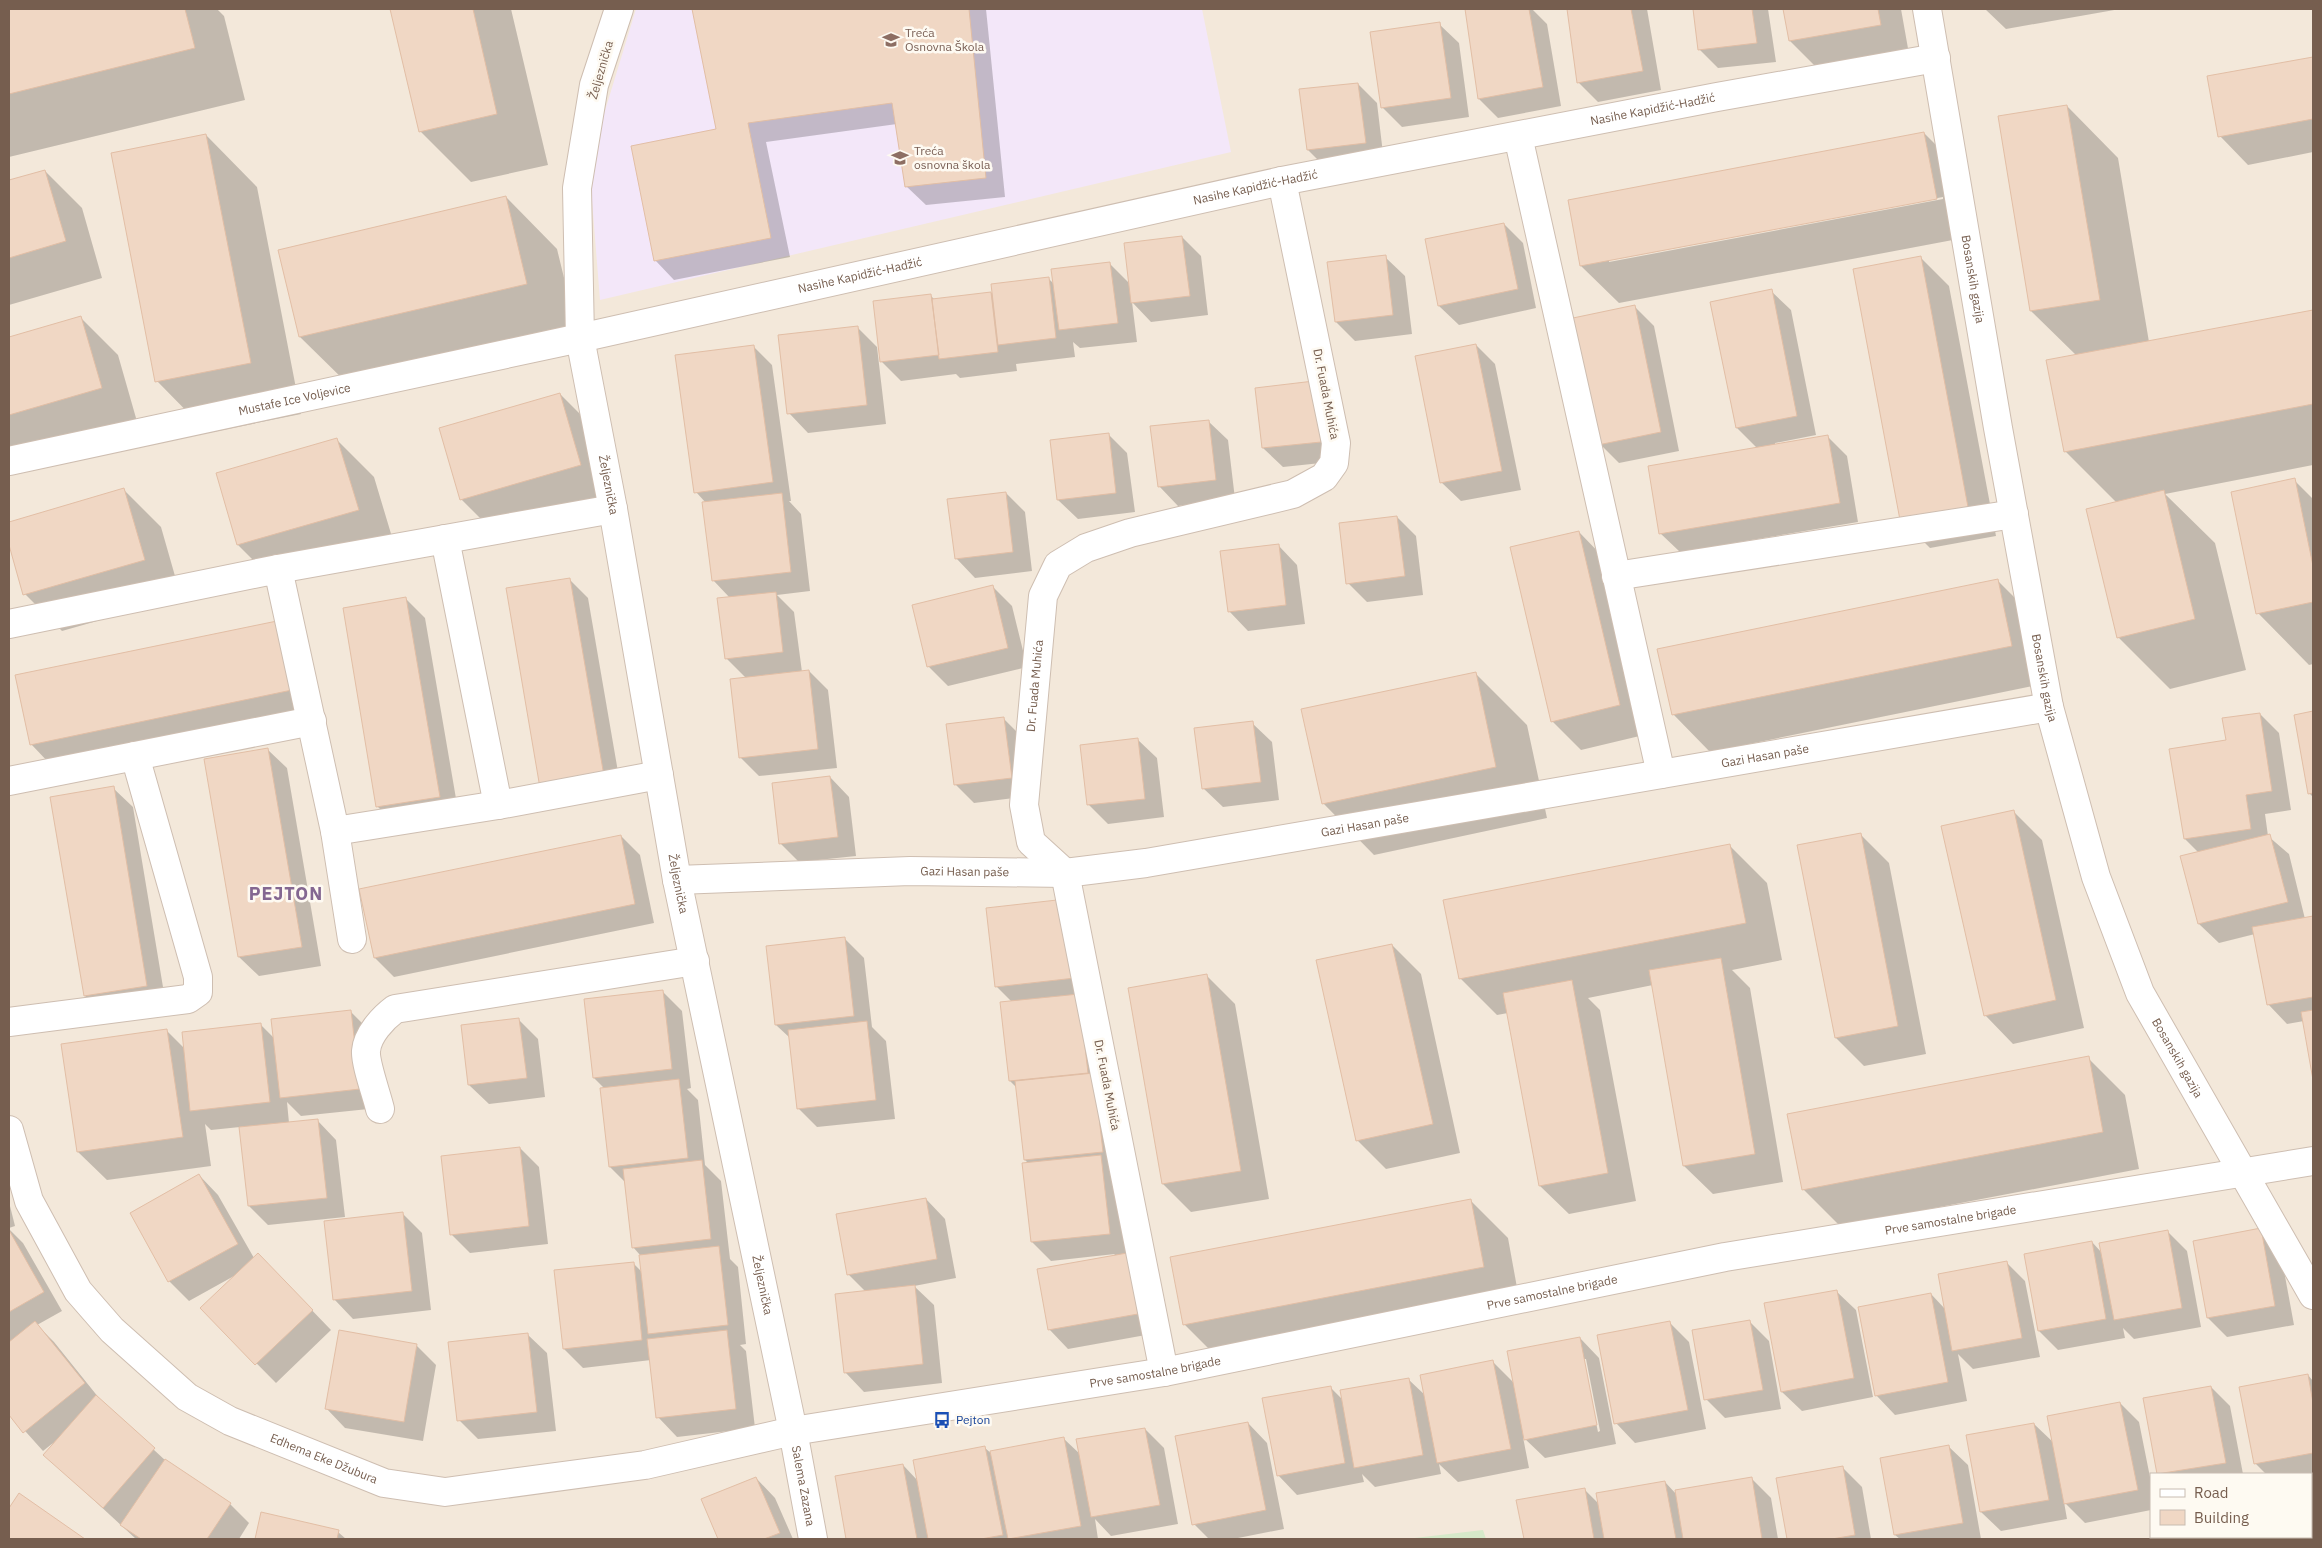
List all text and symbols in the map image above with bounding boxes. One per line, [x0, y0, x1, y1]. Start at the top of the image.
place label: Treća Osnovna Škola [905, 25, 985, 54]
school or university icon: Treća Osnovna Škola [881, 30, 901, 50]
street label: Željeznička [585, 38, 616, 101]
street label: Nasihe Kapidžić-Hadžić [1589, 90, 1716, 128]
place label: Treća osnovna škola [914, 143, 991, 172]
school or university icon: Treća osnovna škola [890, 148, 910, 168]
street label: Nasihe Kapidžić-Hadžić [1192, 166, 1319, 208]
street label: Bosanskih gazija [1958, 234, 1988, 325]
street label: Nasihe Kapidžić-Hadžić [796, 254, 923, 296]
street label: Dr. Fuada Muhića [1310, 347, 1343, 441]
street label: Mustafe Ice Voljevice [237, 380, 352, 418]
street label: Željeznička [596, 454, 622, 516]
street label: Bosanskih gazija [2029, 633, 2061, 724]
street label: Dr. Fuada Muhića [1023, 639, 1046, 733]
street label: Gazi Hasan paše [1720, 741, 1810, 771]
street label: Gazi Hasan paše [1320, 810, 1410, 840]
street label: Željeznička [666, 853, 692, 915]
street label: Gazi Hasan paše [920, 863, 1010, 879]
district label: PEJTON [249, 882, 323, 905]
street label: Bosanskih gazija [2149, 1015, 2207, 1101]
street label: Dr. Fuada Muhića [1091, 1038, 1124, 1132]
street label: Prve samostalne brigade [1884, 1201, 2018, 1238]
street label: Željeznička [749, 1254, 776, 1317]
street label: Prve samostalne brigade [1485, 1271, 1619, 1313]
street label: Prve samostalne brigade [1088, 1352, 1222, 1391]
bus stop icon: Pejton [932, 1410, 952, 1430]
place label: Pejton [956, 1412, 990, 1427]
street label: Edhema Eke Džubura [268, 1430, 381, 1487]
street label: Salema Zazana [789, 1444, 819, 1528]
legend [2150, 1473, 2312, 1538]
text: Road [2194, 1483, 2229, 1502]
text: Building [2194, 1508, 2249, 1527]

